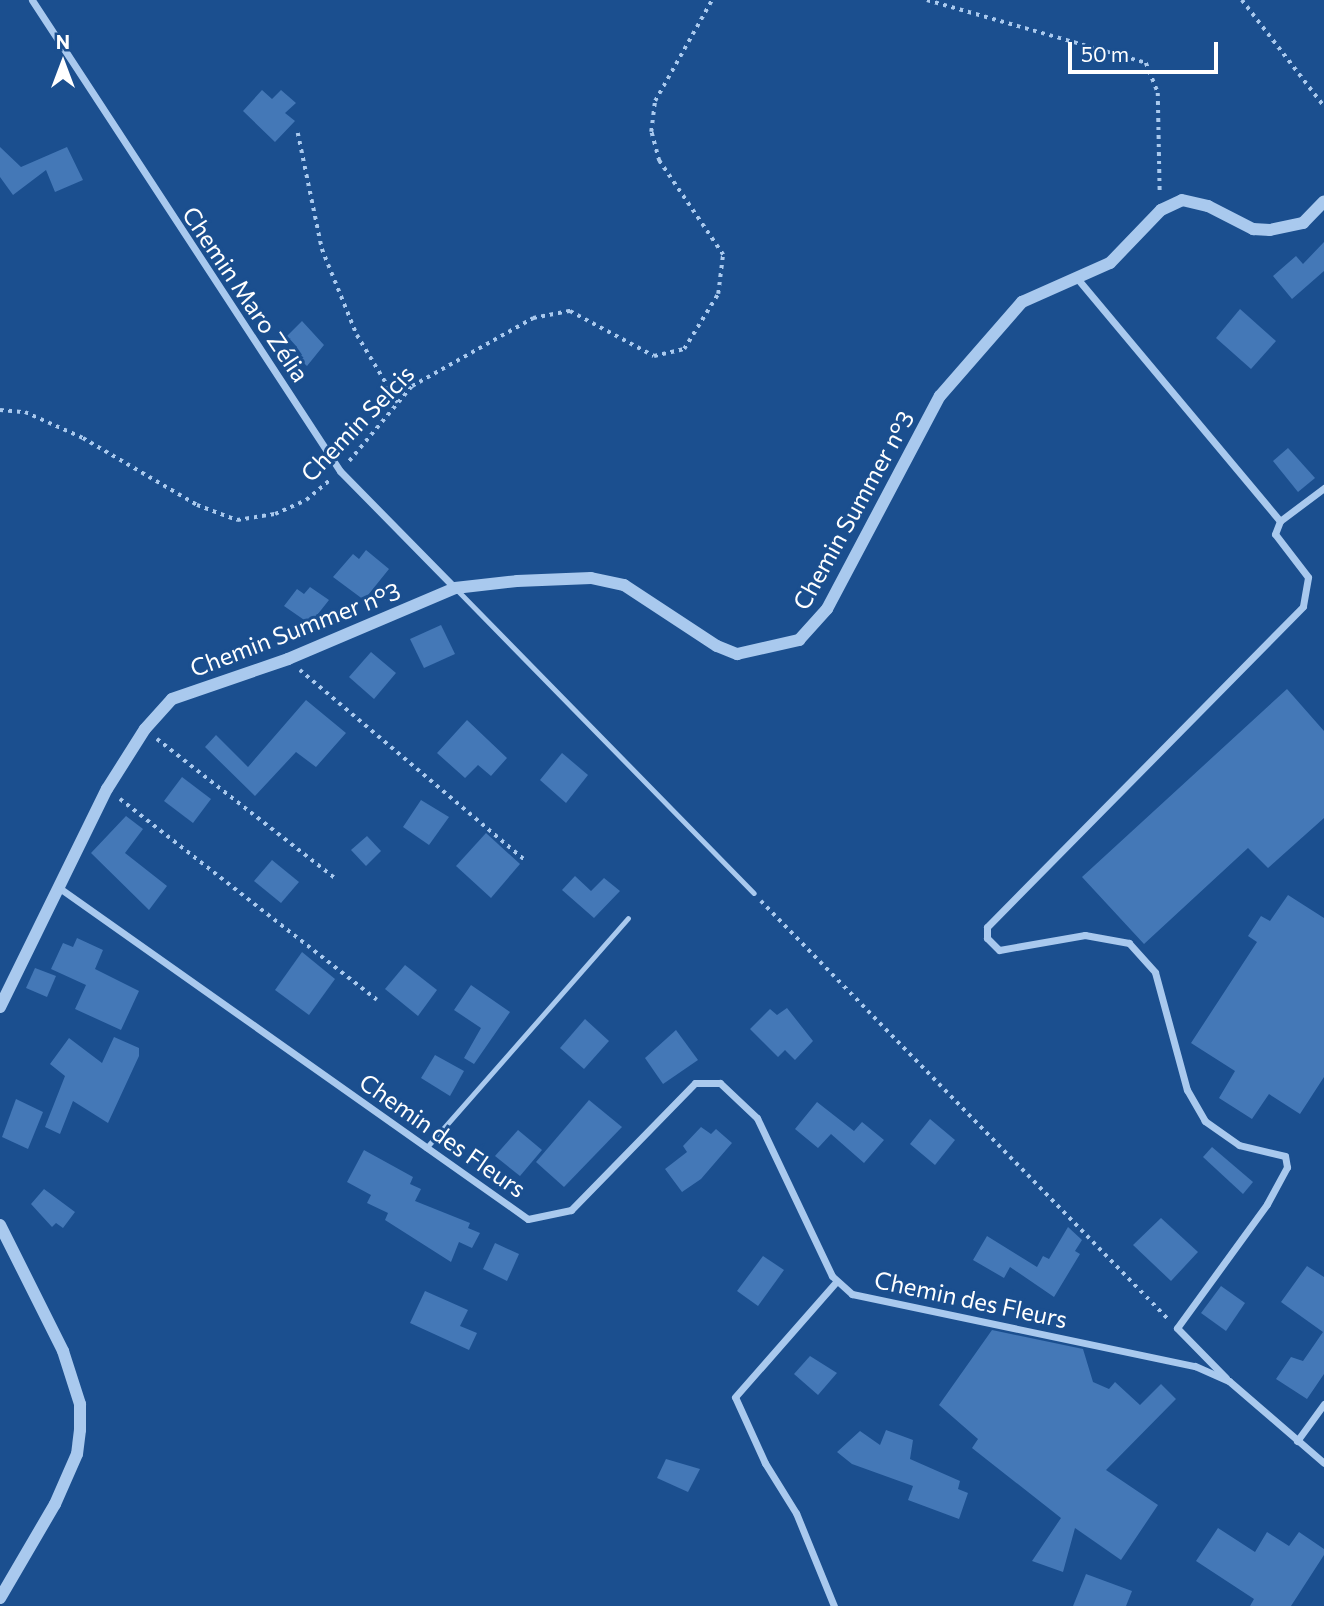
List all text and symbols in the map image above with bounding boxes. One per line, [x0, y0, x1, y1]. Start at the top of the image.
north arrow [28, 28, 98, 98]
scale bar [1072, 28, 1222, 72]
text: N [56, 30, 70, 53]
text: 50 m [1081, 41, 1129, 66]
street label: Chemin Maro Zélia [177, 201, 315, 387]
street label: Chemin Selcis [295, 359, 419, 487]
street label: Chemin Summer n°3 [786, 406, 920, 614]
street label: Chemin Summer n°3 [186, 576, 404, 682]
street label: Chemin des Fleurs [354, 1067, 532, 1203]
street label: Chemin des Fleurs [872, 1265, 1070, 1333]

